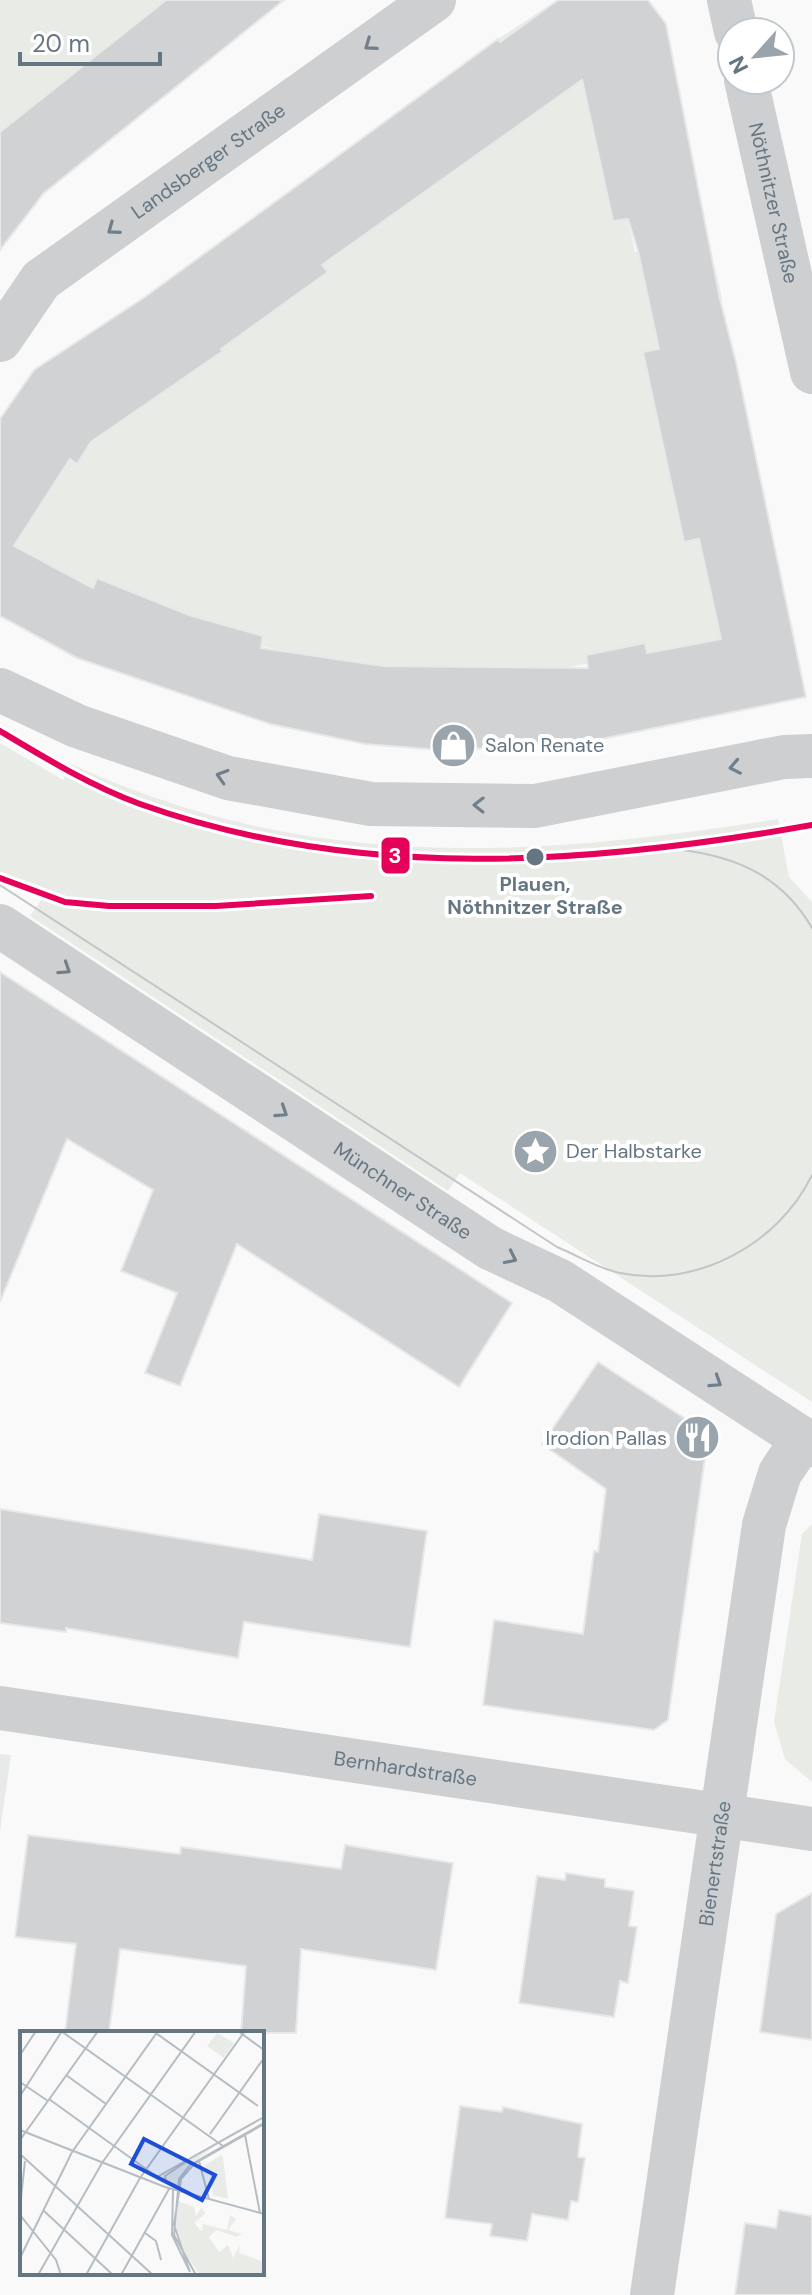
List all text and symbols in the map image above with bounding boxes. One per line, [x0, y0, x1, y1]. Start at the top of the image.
scale bar [20, 16, 160, 66]
north arrow [716, 16, 796, 96]
text: 20 m [32, 28, 90, 59]
one-way arrow [365, 35, 379, 50]
text: N [722, 51, 755, 79]
street label: Landsberger Straße [126, 97, 291, 225]
street label: Nöthnitzer Straße [743, 120, 805, 286]
one-way arrow [107, 219, 121, 234]
shop icon: Salon Renate [430, 721, 478, 769]
place label: Salon Renate [485, 732, 604, 758]
one-way arrow [729, 758, 742, 775]
one-way arrow [215, 769, 229, 785]
one-way arrow [472, 796, 485, 814]
line badge: 3 [380, 836, 411, 875]
text: 3 [388, 841, 402, 870]
marker: Plauen, Nöthnitzer Straße [524, 846, 546, 868]
place label: Plauen, Nöthnitzer Straße [447, 871, 623, 920]
one-way arrow [57, 959, 71, 974]
one-way arrow [274, 1103, 288, 1118]
place icon: Der Halbstarke [511, 1127, 559, 1175]
street label: Münchner Straße [329, 1136, 477, 1246]
place label: Der Halbstarke [566, 1138, 702, 1164]
one-way arrow [503, 1248, 517, 1264]
one-way arrow [707, 1372, 722, 1387]
restaurant icon: Irodion Pallas [674, 1414, 722, 1462]
place label: Irodion Pallas [546, 1425, 667, 1451]
street label: Bernhardstraße [332, 1745, 479, 1792]
street label: Bienertstraße [693, 1799, 737, 1928]
inset map [20, 2031, 264, 2275]

